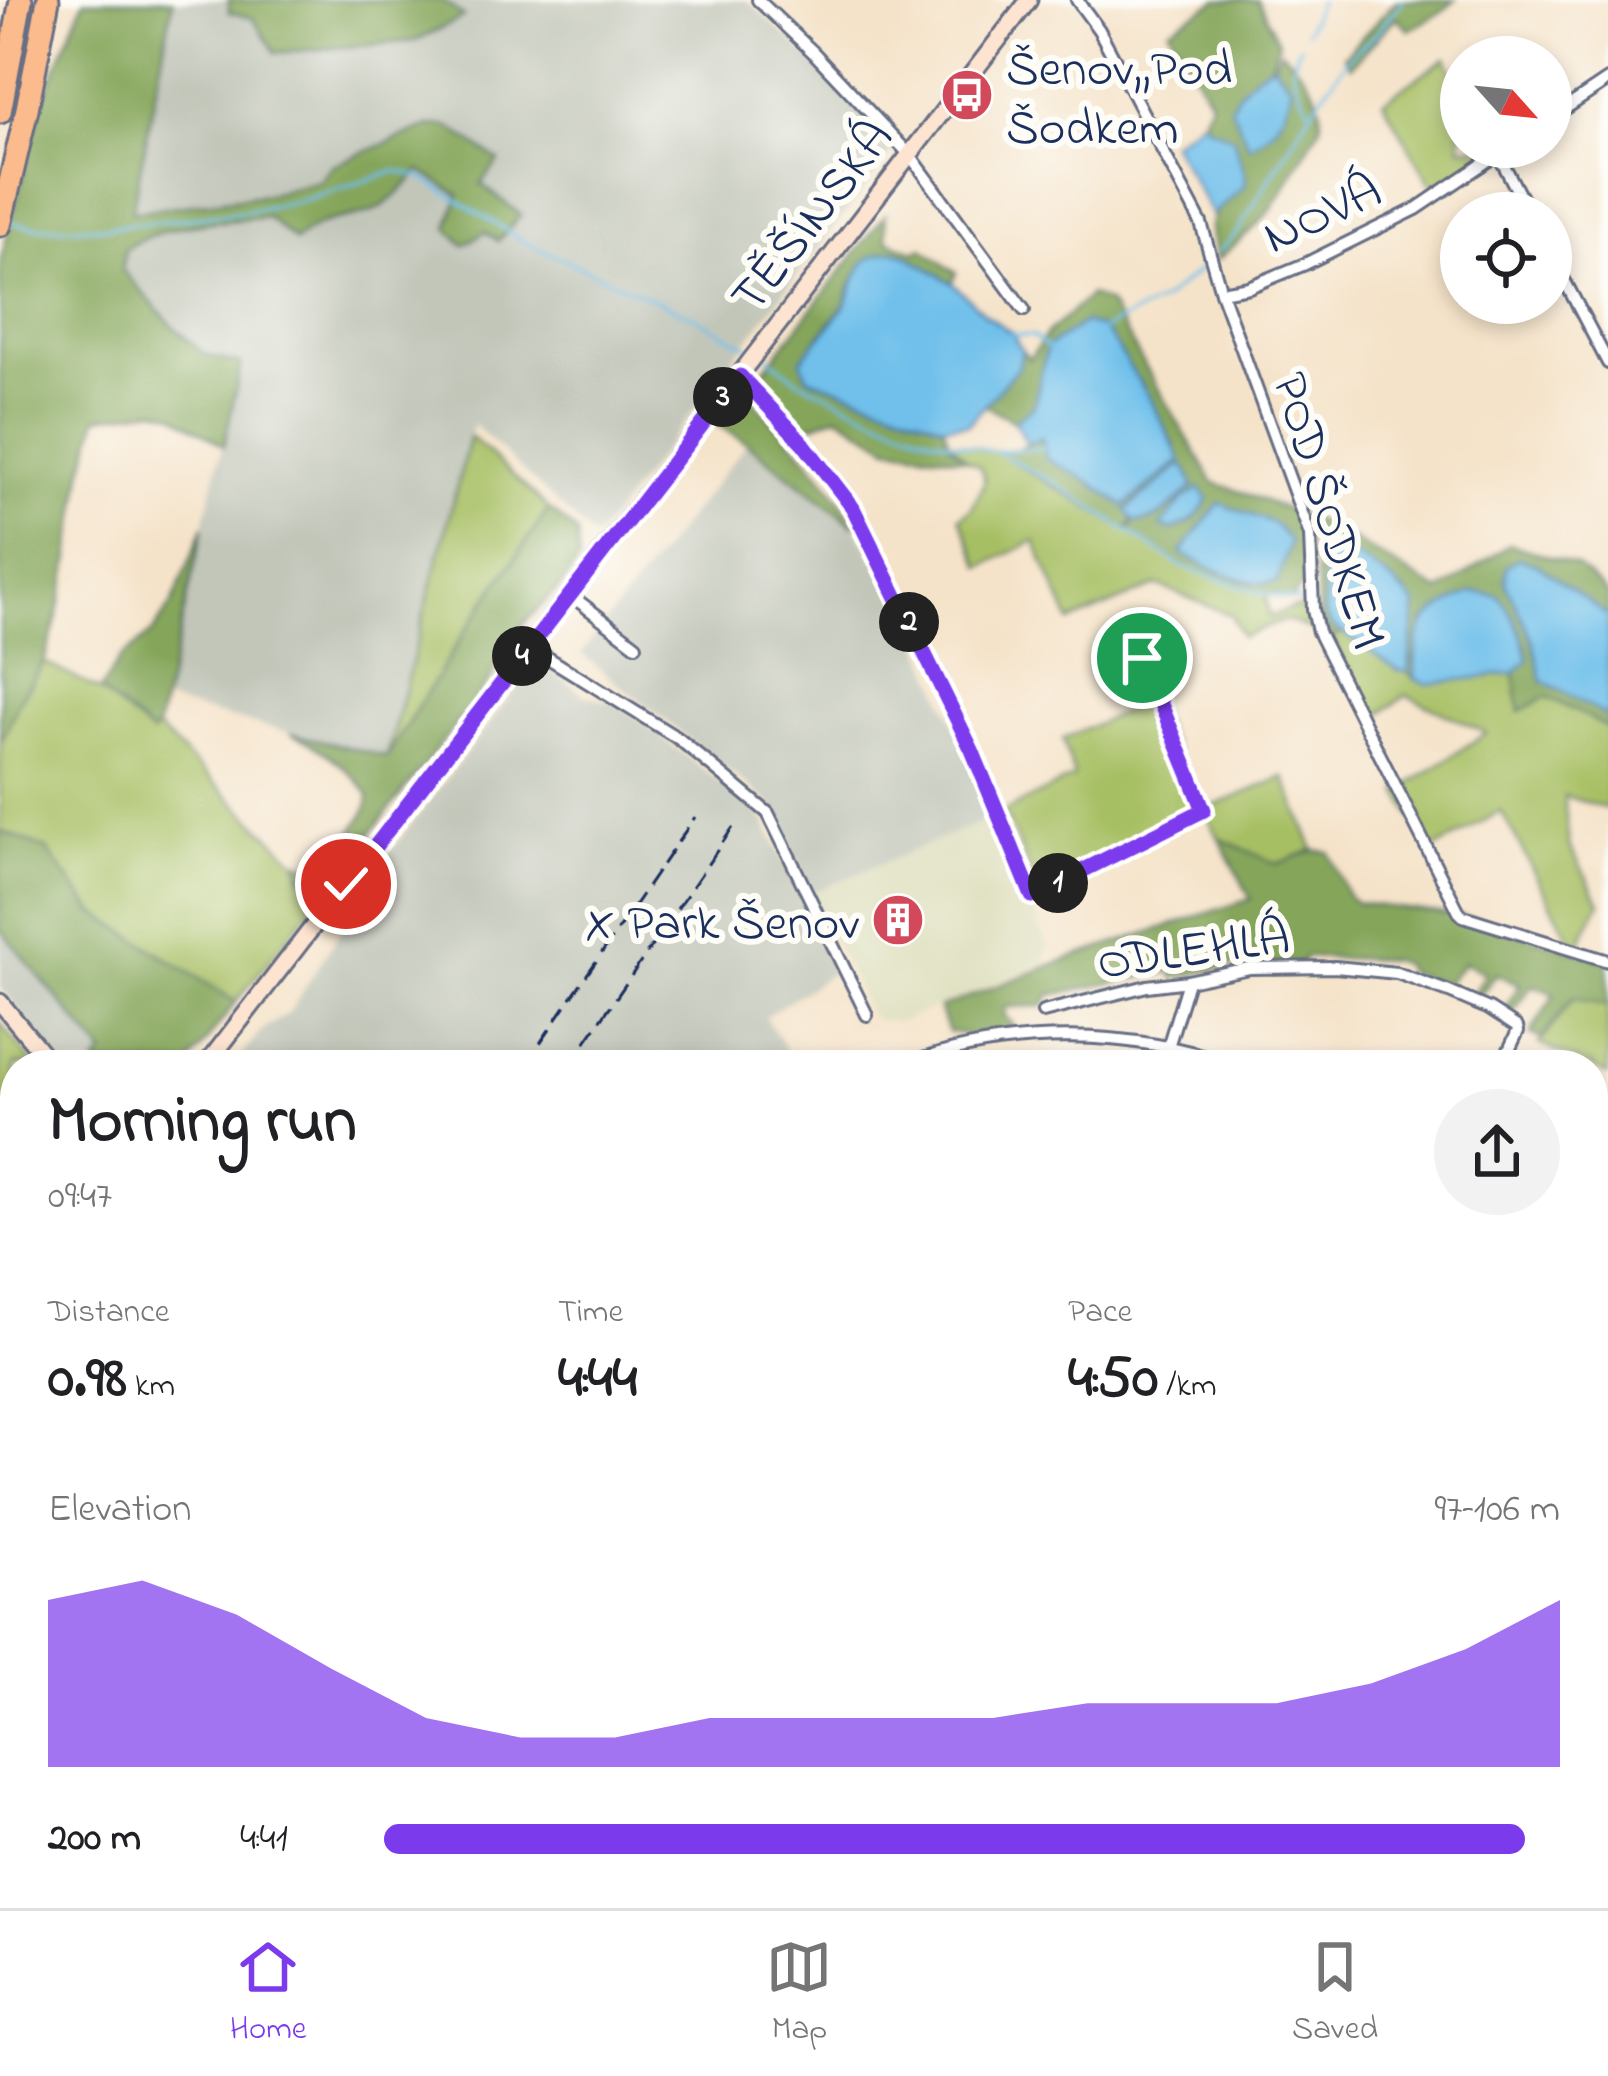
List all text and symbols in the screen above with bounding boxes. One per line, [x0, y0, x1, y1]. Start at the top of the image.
place label: Šenov,,Pod Šodkem [1006, 34, 1232, 168]
north arrow [1440, 36, 1572, 168]
map controls [1440, 36, 1572, 324]
bus stop icon: Šenov,,Pod Šodkem [939, 67, 995, 123]
street label: TĚŠÍNSKÁ [715, 105, 914, 331]
street label: NOVÁ [1252, 156, 1395, 276]
button: locate [1440, 192, 1572, 324]
street label: POD ŠODKEM [1249, 364, 1404, 659]
pin: 3 [693, 367, 753, 427]
text: 3 [716, 373, 730, 421]
pin: 2 [879, 592, 939, 652]
text: 2 [901, 598, 917, 646]
pin [1091, 607, 1193, 709]
icon: arrive [1109, 625, 1175, 691]
pin: 4 [492, 626, 552, 686]
text: 4 [515, 632, 529, 680]
pin [295, 833, 397, 935]
icon: check [313, 851, 379, 917]
pin: 1 [1028, 853, 1088, 913]
text: 1 [1053, 859, 1063, 907]
place label: X Park Šenov [585, 888, 859, 963]
building icon: X Park Šenov [870, 892, 926, 948]
street label: ODLEHLÁ [1093, 902, 1295, 1003]
text: Morning run [48, 1076, 357, 1172]
button: share [1434, 1089, 1560, 1215]
text: 09:47 [48, 1169, 112, 1226]
text: Distance [48, 1289, 170, 1337]
text: Time [558, 1289, 623, 1337]
text: Pace [1068, 1289, 1132, 1337]
text: 0.98 [48, 1337, 127, 1424]
text: 4:44 [558, 1337, 637, 1424]
text: 4:50 [1068, 1337, 1158, 1424]
text: km [127, 1363, 175, 1411]
text: /km [1158, 1363, 1217, 1411]
text: Elevation [48, 1482, 191, 1539]
text: 97–106 m [1435, 1482, 1560, 1539]
text: 200 m [48, 1811, 141, 1868]
text: 4:41 [240, 1811, 288, 1868]
tab: Home [230, 1934, 307, 2054]
tab: Map [766, 1934, 832, 2054]
tab: Saved [1292, 1934, 1378, 2054]

